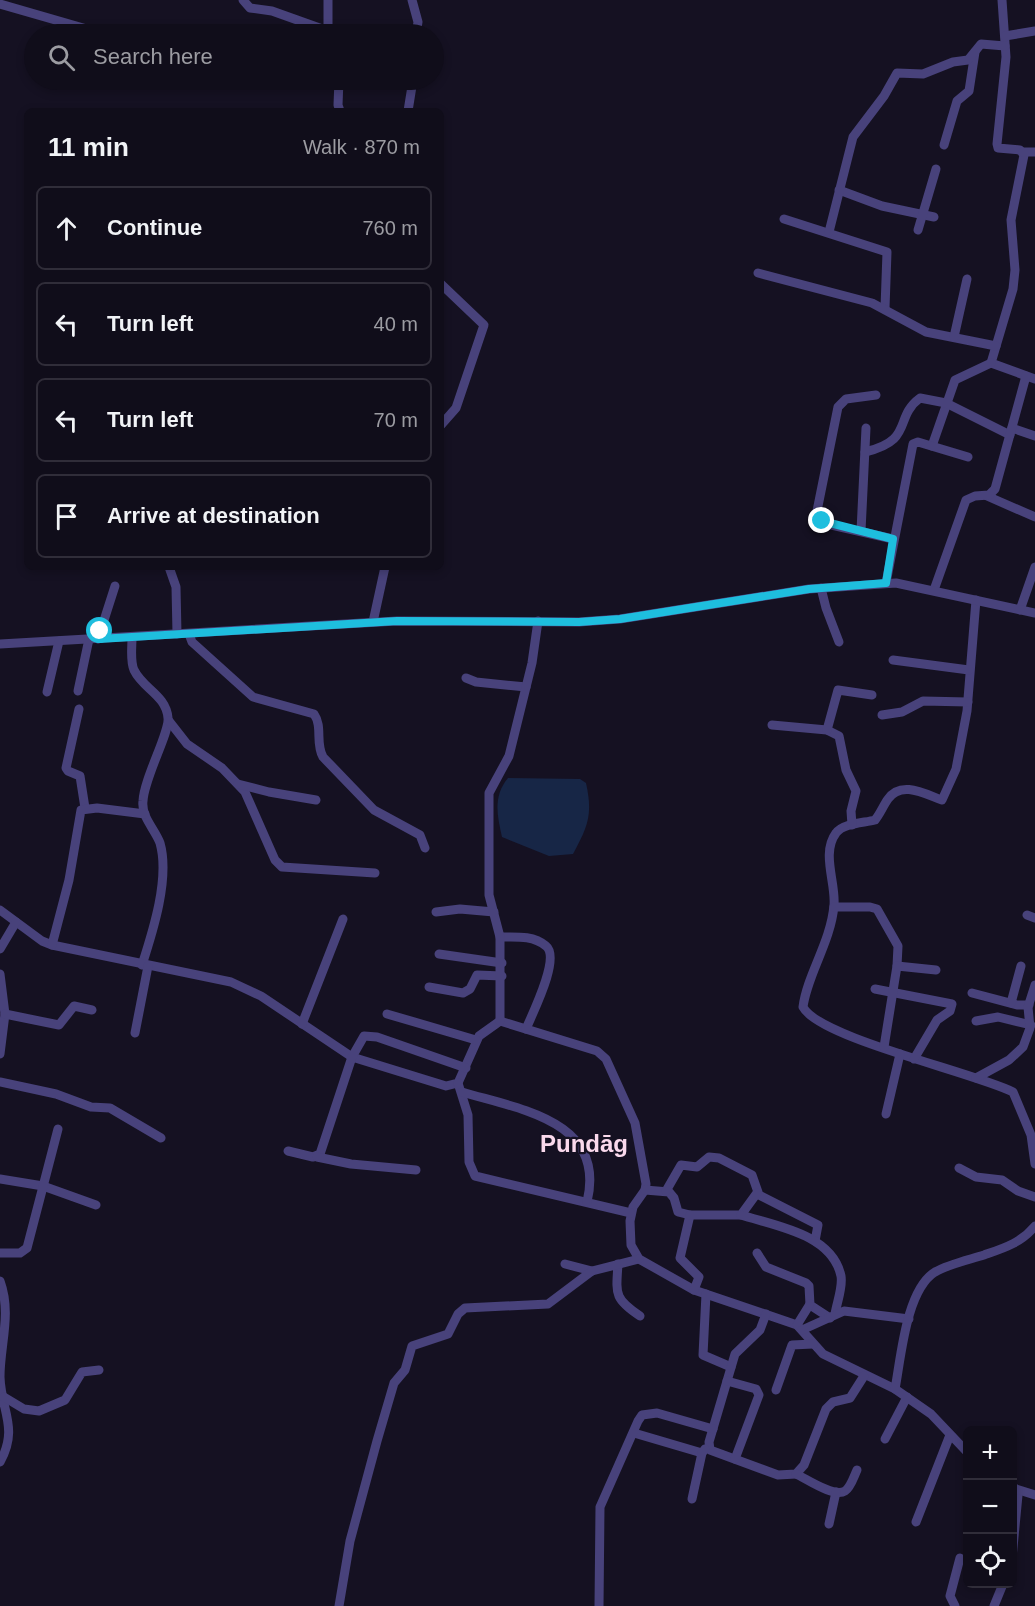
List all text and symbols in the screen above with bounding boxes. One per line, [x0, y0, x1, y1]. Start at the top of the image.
search box [24, 24, 444, 90]
icon: search [45, 41, 78, 74]
text: Search here [93, 44, 213, 69]
text: 11 min [48, 132, 129, 162]
text: Walk · 870 m [303, 136, 420, 158]
icon: ahead [50, 212, 83, 245]
text: Continue [107, 215, 202, 240]
text: 760 m [362, 217, 418, 239]
icon: left [50, 308, 83, 341]
text: Turn left [107, 311, 193, 336]
text: 40 m [374, 313, 418, 335]
icon: left [50, 404, 83, 437]
text: Turn left [107, 407, 193, 432]
text: 70 m [374, 409, 418, 431]
icon: arrive [50, 500, 83, 533]
text: Arrive at destination [107, 503, 320, 528]
route end [808, 507, 834, 533]
route start [86, 617, 112, 643]
district label: Pundāg [540, 1130, 628, 1157]
map controls [963, 1426, 1017, 1588]
button: + [963, 1426, 1017, 1480]
button: − [963, 1480, 1017, 1534]
button: locate [963, 1534, 1017, 1588]

